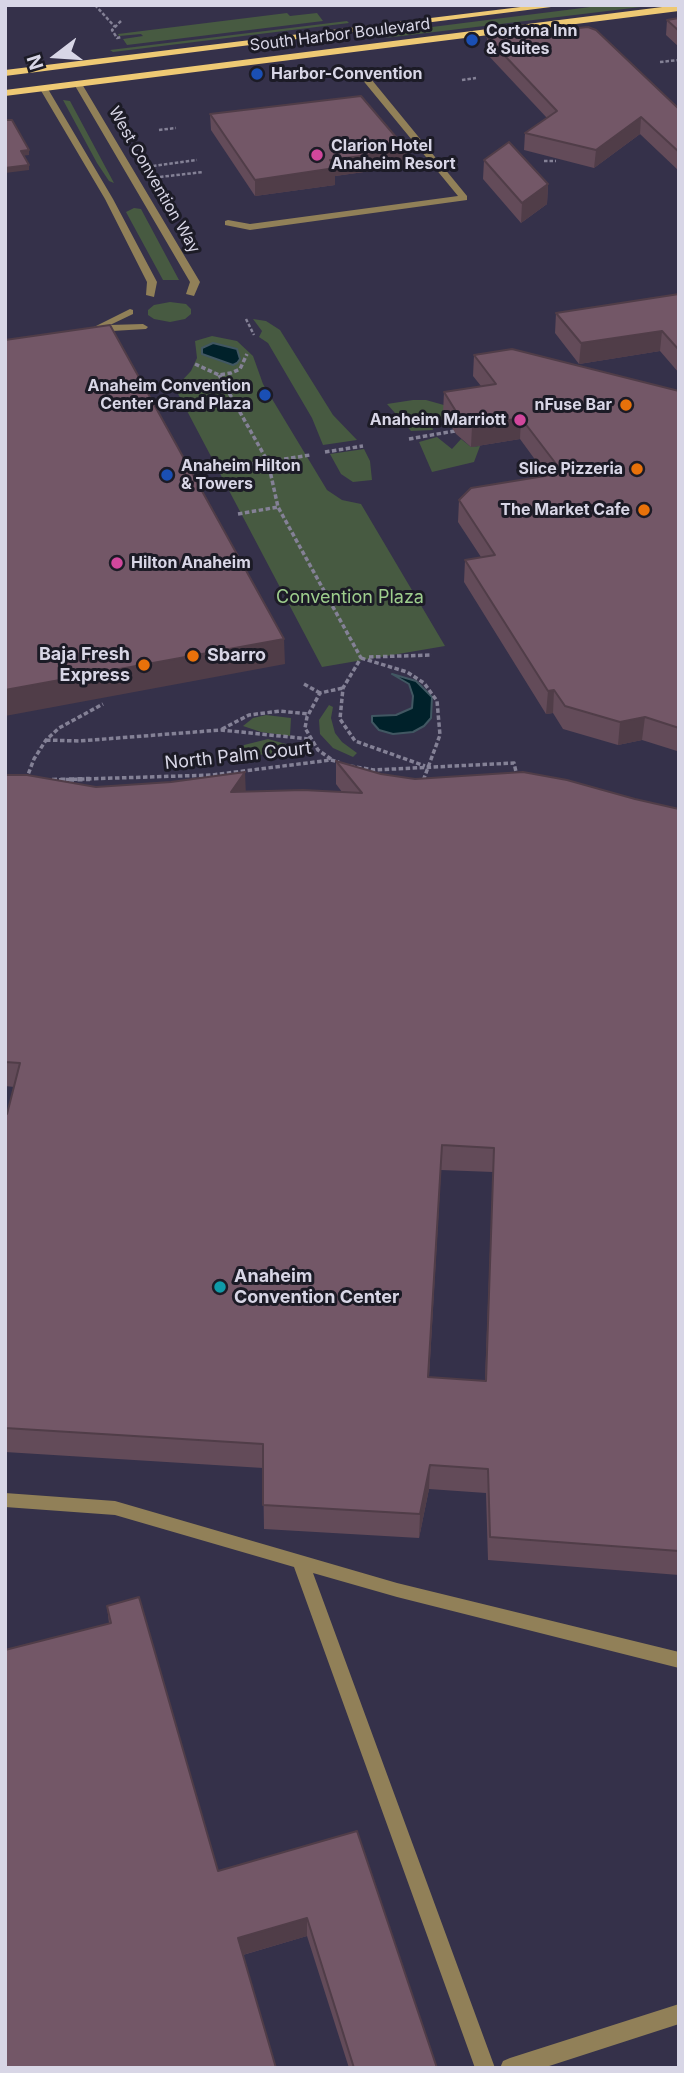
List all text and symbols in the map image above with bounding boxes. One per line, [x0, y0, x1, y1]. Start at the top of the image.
street label: South Harbor Boulevard [249, 14, 431, 56]
north arrow [21, 21, 91, 91]
place label: Cortona Inn & Suites [486, 21, 577, 59]
marker: Cortona Inn & Suites [464, 32, 480, 48]
text: N [22, 52, 49, 73]
place label: Harbor-Convention [271, 64, 422, 84]
marker: Harbor-Convention [249, 66, 265, 82]
street label: West Convention Way [104, 103, 204, 257]
place label: Clarion Hotel Anaheim Resort [331, 136, 456, 174]
marker: Clarion Hotel Anaheim Resort [309, 147, 325, 163]
place label: Anaheim Convention Center Grand Plaza [87, 376, 251, 414]
marker: Anaheim Convention Center Grand Plaza [257, 387, 273, 403]
place label: nFuse Bar [535, 395, 612, 415]
marker: nFuse Bar [618, 397, 634, 413]
place label: Anaheim Marriott [370, 410, 506, 430]
marker: Anaheim Marriott [512, 412, 528, 428]
place label: Anaheim Hilton & Towers [181, 456, 301, 494]
place label: Slice Pizzeria [519, 459, 623, 479]
marker: Slice Pizzeria [629, 461, 645, 477]
marker: Anaheim Hilton & Towers [159, 467, 175, 483]
place label: The Market Cafe [500, 500, 630, 520]
marker: The Market Cafe [636, 502, 652, 518]
place label: Hilton Anaheim [131, 553, 251, 573]
marker: Hilton Anaheim [109, 555, 125, 571]
park label: Convention Plaza [276, 587, 424, 609]
place label: Baja Fresh Express [39, 644, 130, 686]
place label: Sbarro [207, 645, 266, 667]
marker: Sbarro [185, 648, 201, 664]
marker: Baja Fresh Express [136, 657, 152, 673]
street label: North Palm Court [164, 738, 312, 774]
place label: Anaheim Convention Center [234, 1266, 399, 1308]
marker: Anaheim Convention Center [212, 1279, 228, 1295]

